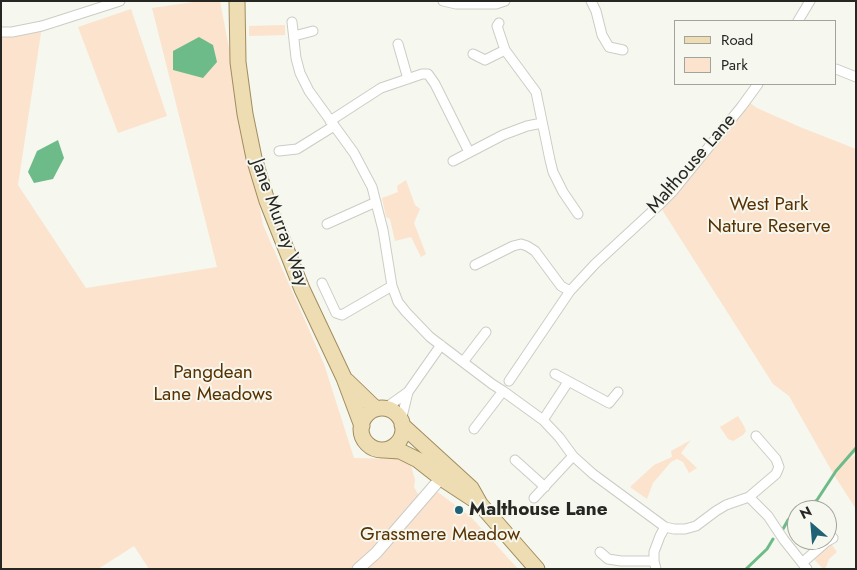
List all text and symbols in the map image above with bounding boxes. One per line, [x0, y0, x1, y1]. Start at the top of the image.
legend [674, 20, 837, 85]
text: Road [721, 29, 753, 51]
text: Park [721, 54, 748, 76]
street label: Malthouse Lane [643, 110, 741, 218]
street label: Jane Murray Way [245, 156, 313, 290]
park label: West Park Nature Reserve [708, 194, 830, 238]
park label: Pangdean Lane Meadows [154, 362, 272, 406]
place label: Malthouse Lane [469, 499, 608, 521]
north arrow [787, 500, 837, 550]
text: N [796, 501, 815, 524]
marker: Malthouse Lane [453, 504, 465, 516]
park label: Grassmere Meadow [360, 524, 520, 546]

